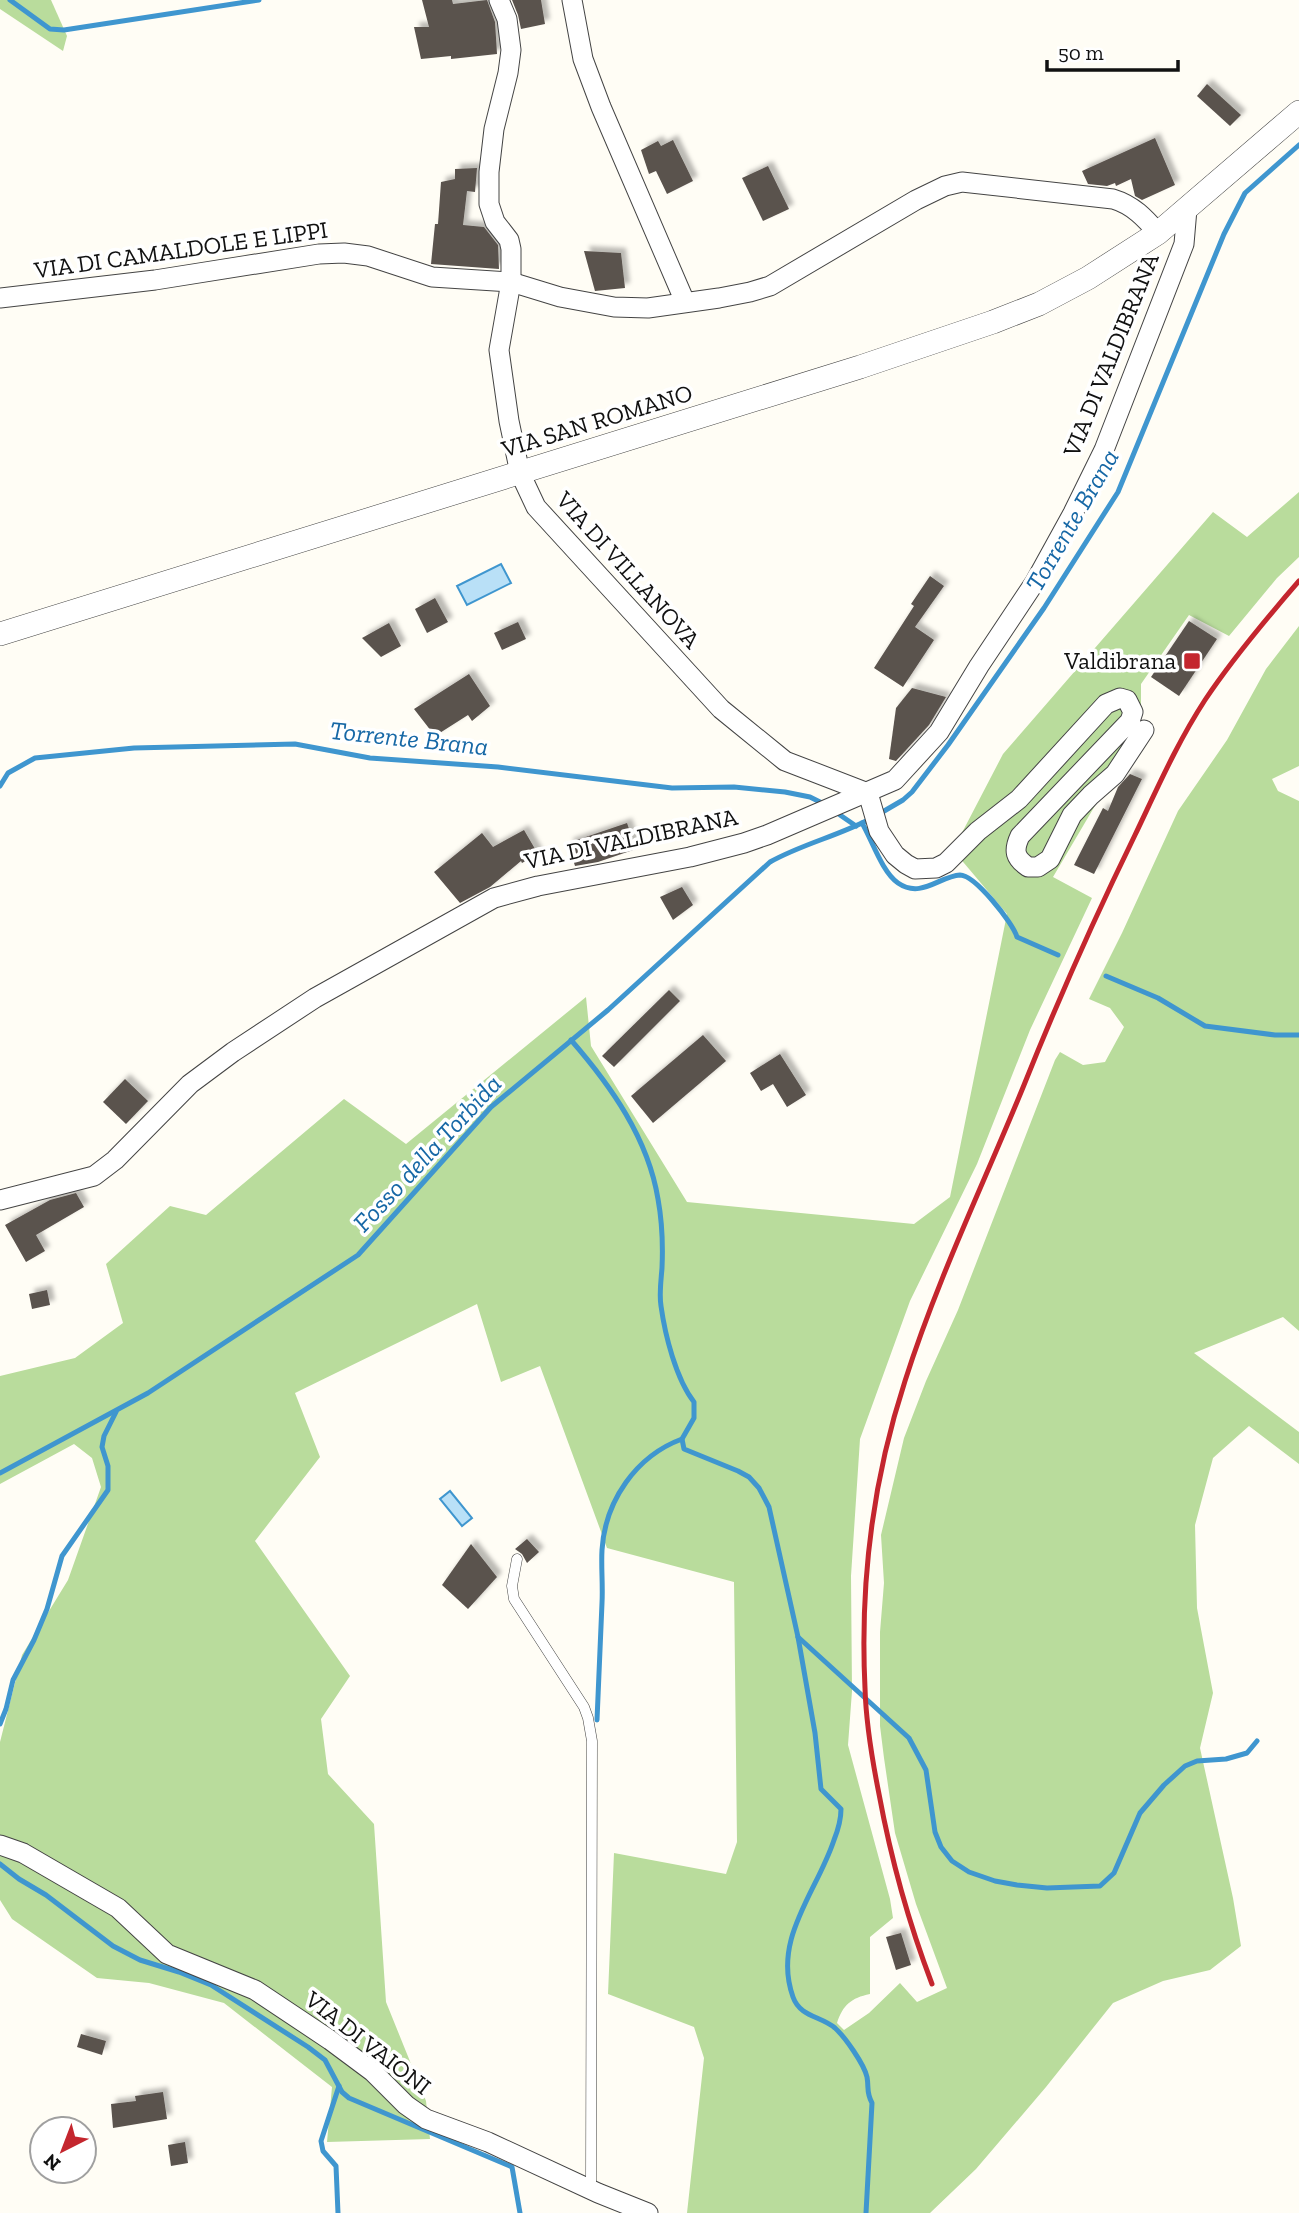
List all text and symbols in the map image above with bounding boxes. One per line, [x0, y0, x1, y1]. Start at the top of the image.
scale bar [1047, 28, 1178, 72]
text: 50 m [1058, 40, 1104, 65]
street label: VIA DI CAMALDOLE E LIPPI [31, 215, 330, 285]
street label: VIA DI VALDIBRANA [1056, 248, 1165, 462]
street label: VIA SAN ROMANO [497, 378, 696, 464]
water label: Torrente Brana [1018, 443, 1126, 597]
street label: VIA DI VILLANOVA [550, 484, 707, 654]
place label: Valdibrana [1063, 646, 1176, 675]
marker: Valdibrana [1182, 651, 1202, 671]
water label: Torrente Brana [328, 714, 490, 762]
street label: VIA DI VALDIBRANA [521, 802, 740, 875]
water label: Fosso della Torbida [346, 1068, 508, 1238]
street label: VIA DI VAIONI [299, 1984, 437, 2101]
north arrow [28, 2115, 98, 2185]
text: N [39, 2149, 65, 2176]

